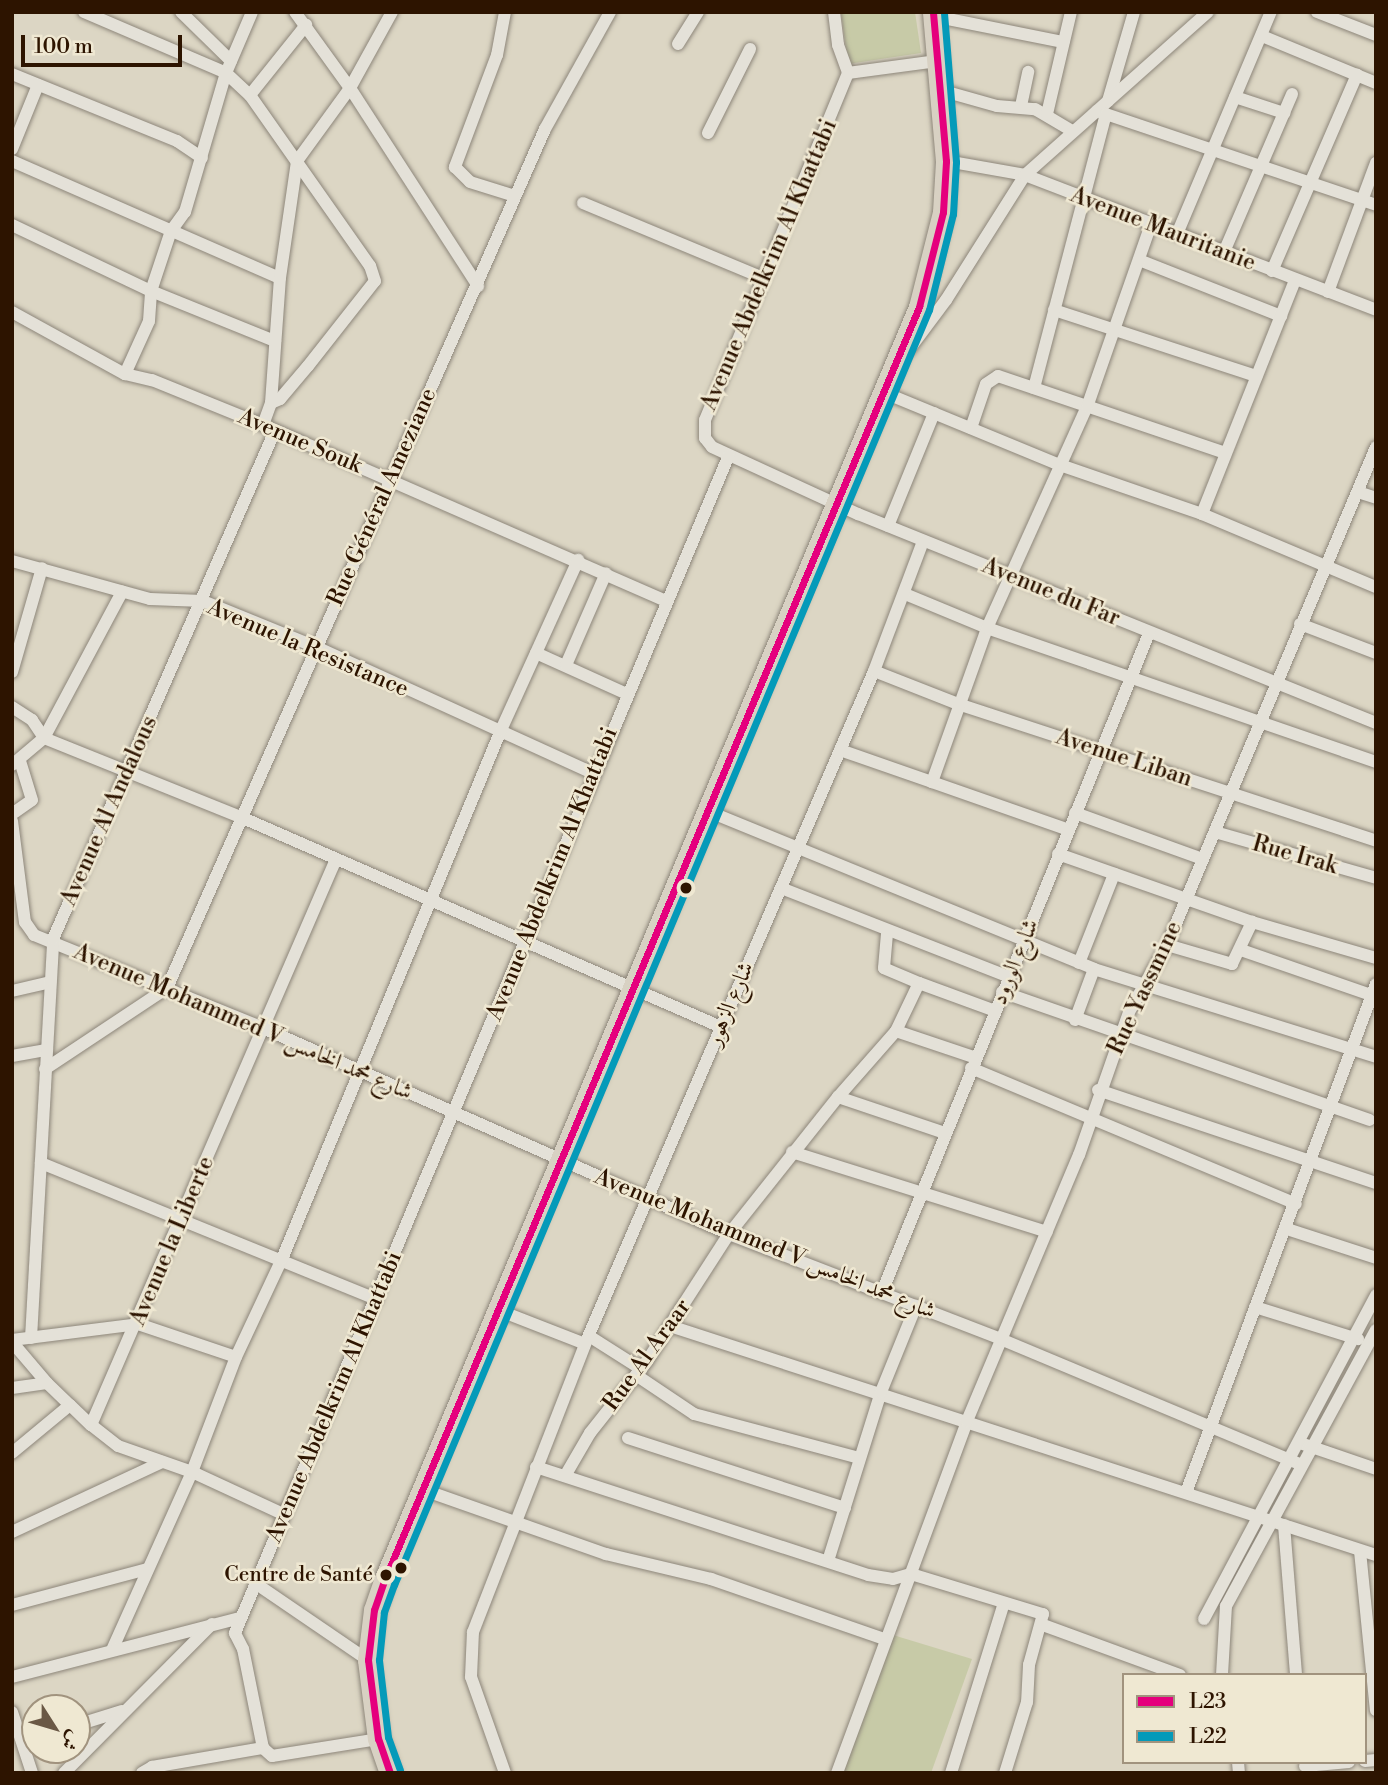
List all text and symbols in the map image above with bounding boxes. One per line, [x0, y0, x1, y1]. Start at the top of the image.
scale bar [24, 21, 186, 65]
text: 100 m [34, 34, 93, 60]
street label: Avenue Abdelkrim Al Khattabi [695, 115, 843, 415]
street label: Avenue Mauritanie [1066, 181, 1260, 277]
street label: Rue Général Ameziane [322, 384, 442, 610]
street label: Avenue Souk [234, 403, 366, 479]
street label: Avenue du Far [978, 552, 1124, 632]
street label: Avenue la Resistance [203, 593, 413, 703]
street label: Avenue Al Andalous [55, 712, 163, 910]
street label: Avenue Abdelkrim Al Khattabi [480, 723, 624, 1025]
street label: Avenue Liban [1052, 723, 1196, 793]
street label: Rue Irak [1249, 830, 1341, 880]
unlabelled marker [679, 881, 693, 895]
street label: شارع الورود [985, 915, 1045, 1009]
street label: Rue Yassmine [1102, 917, 1188, 1059]
street label: Avenue Mohammed V شارع محمد الخامس [69, 938, 417, 1106]
street label: شارع الزهور [700, 958, 760, 1050]
street label: Avenue la Liberte [124, 1152, 220, 1330]
street label: Avenue Mohammed V شارع محمد الخامس [590, 1163, 940, 1325]
street label: Avenue Abdelkrim Al Khattabi [260, 1247, 408, 1547]
street label: Rue Al Araar [597, 1294, 697, 1416]
unlabelled marker [394, 1561, 408, 1575]
place label: Centre de Santé [224, 1562, 373, 1588]
marker: Centre de Santé [379, 1568, 393, 1582]
legend [1122, 1673, 1367, 1764]
text: L23 [1189, 1689, 1226, 1715]
north arrow [21, 1694, 91, 1764]
text: L22 [1189, 1724, 1227, 1750]
text: ش [56, 1726, 86, 1755]

